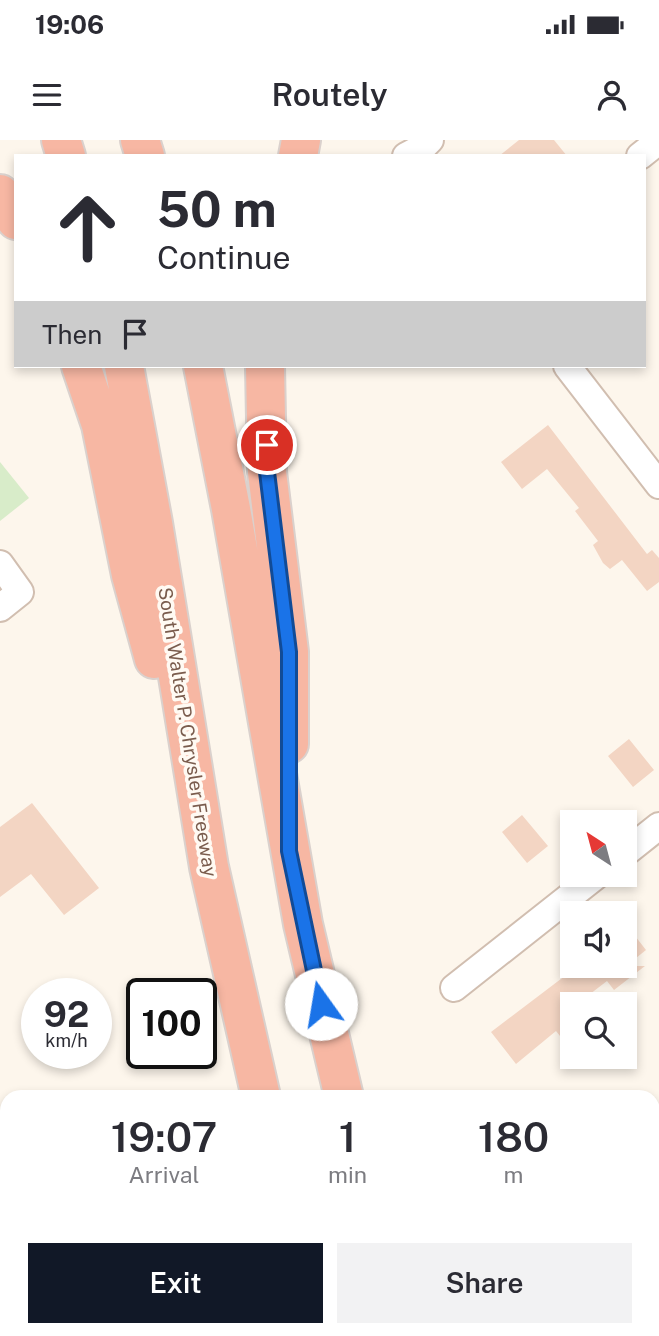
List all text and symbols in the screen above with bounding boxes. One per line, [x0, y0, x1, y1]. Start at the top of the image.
text: 19:06 [35, 9, 104, 40]
icon: menu [28, 76, 66, 114]
text: Routely [271, 76, 388, 113]
icon: person [593, 76, 631, 114]
text: 50 m [157, 180, 277, 238]
icon: ahead [42, 182, 133, 273]
text: Continue [157, 239, 291, 276]
icon: arrive [116, 315, 154, 353]
text: Then [42, 319, 102, 350]
pin [237, 415, 297, 475]
icon: arrive [248, 426, 286, 464]
street label: South Walter P. Chrysler Freeway [154, 586, 222, 878]
north arrow [560, 810, 637, 887]
map controls [560, 810, 637, 1069]
button: sound [560, 901, 637, 978]
position arrow [284, 967, 358, 1041]
speed limit sign: 100 [126, 978, 217, 1069]
button: search [560, 992, 637, 1069]
text: 92 [44, 994, 89, 1035]
text: km/h [45, 1030, 88, 1051]
text: 19:07 [111, 1112, 217, 1161]
text: 1 [339, 1112, 356, 1161]
text: 180 [478, 1112, 549, 1161]
text: Arrival [128, 1161, 200, 1188]
text: min [328, 1161, 367, 1188]
text: m [504, 1161, 523, 1188]
button: Exit [28, 1243, 323, 1323]
button: Share [337, 1243, 632, 1323]

